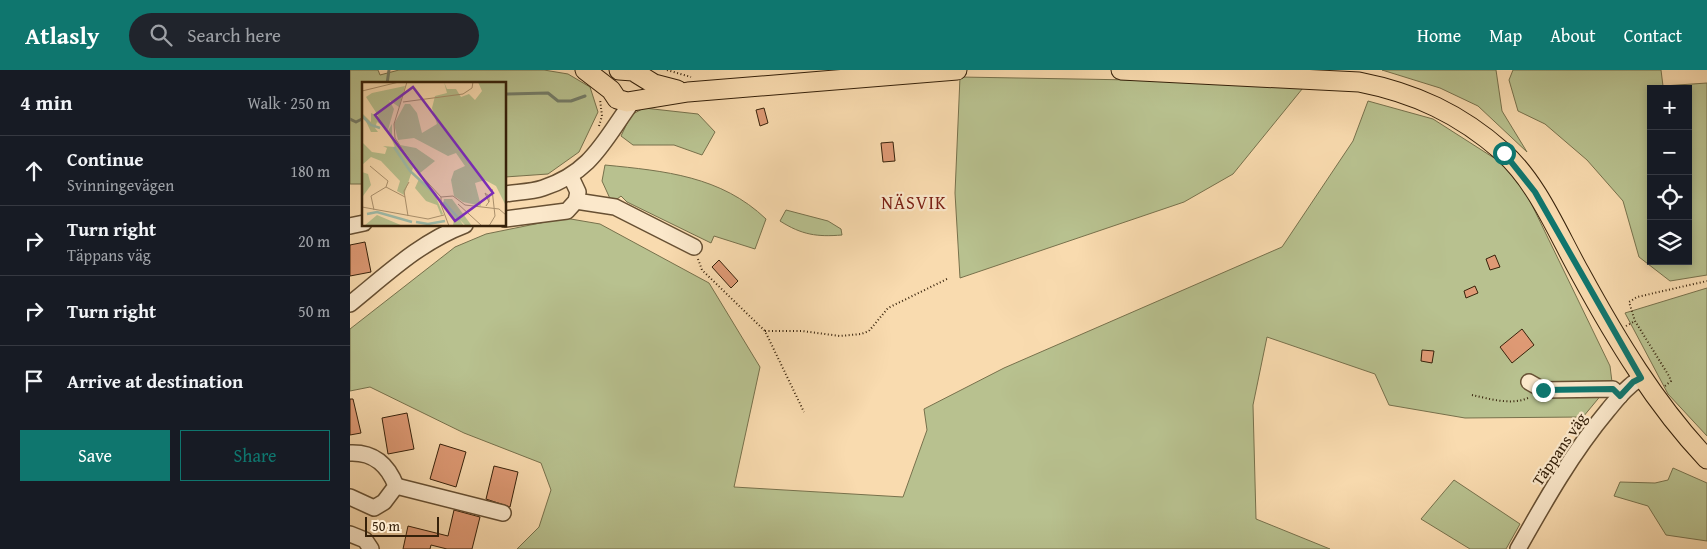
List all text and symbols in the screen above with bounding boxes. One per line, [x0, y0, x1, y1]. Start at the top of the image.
search box [129, 13, 479, 58]
text: Atlasly [25, 18, 99, 53]
icon: search [147, 21, 175, 49]
text: Search here [187, 21, 281, 49]
text: Home [1417, 22, 1461, 49]
text: Map [1489, 22, 1522, 49]
text: About [1550, 22, 1596, 49]
text: Contact [1624, 22, 1682, 49]
inset map [362, 82, 506, 226]
map controls [1647, 85, 1692, 265]
button: + [1647, 85, 1692, 130]
text: 4 min [20, 87, 72, 118]
text: Walk · 250 m [247, 91, 330, 115]
button: − [1647, 130, 1692, 175]
route start [1493, 142, 1516, 165]
text: Continue [67, 145, 144, 173]
icon: ahead [20, 157, 48, 185]
text: 180 m [290, 159, 330, 183]
text: Svinningevägen [67, 173, 174, 197]
button: locate [1647, 175, 1692, 220]
district label: NÄSVIK [881, 189, 947, 216]
text: Turn right [67, 215, 156, 243]
button: layers [1647, 220, 1692, 265]
icon: right [20, 227, 48, 255]
text: 20 m [298, 229, 330, 253]
text: Täppans väg [67, 243, 151, 267]
icon: right [20, 297, 48, 325]
text: Turn right [67, 297, 156, 325]
text: 50 m [298, 299, 330, 323]
icon: arrive [20, 367, 48, 395]
text: Arrive at destination [67, 367, 243, 395]
route end [1532, 379, 1555, 402]
street label: Täppans väg [1526, 408, 1592, 490]
button: Save [20, 430, 170, 481]
button: Share [180, 430, 330, 481]
scale bar [365, 514, 439, 537]
text: 50 m [372, 516, 400, 536]

